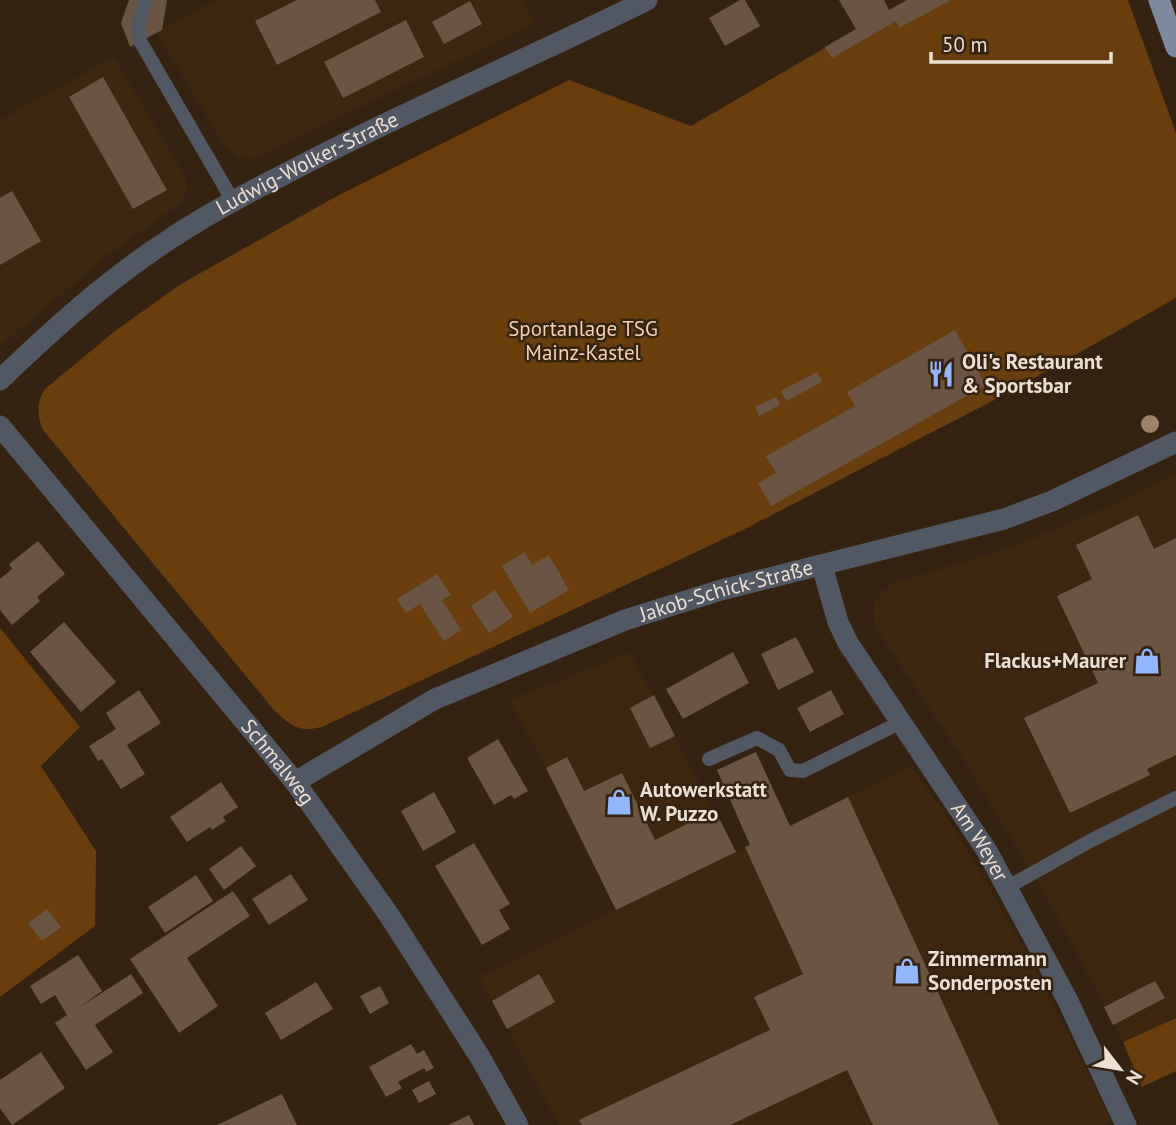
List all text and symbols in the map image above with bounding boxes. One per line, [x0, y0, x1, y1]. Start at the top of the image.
scale bar [931, 21, 1111, 65]
text: 50 m [942, 31, 988, 58]
street label: Ludwig-Wolker-Straße [211, 105, 403, 221]
park label: Sportanlage TSG Mainz-Kastel [508, 315, 658, 366]
place label: Oli's Restaurant & Sportsbar [962, 348, 1103, 399]
restaurant icon: Oli's Restaurant & Sportsbar [926, 359, 956, 389]
street label: Jakob-Schick-Straße [635, 553, 816, 628]
shop icon: Flackus+Maurer [1132, 646, 1162, 676]
place label: Flackus+Maurer [984, 647, 1127, 674]
street label: Schmalweg [235, 713, 321, 810]
place label: Autowerkstatt W. Puzzo [640, 776, 767, 827]
shop icon: Autowerkstatt W. Puzzo [604, 787, 634, 817]
street label: Am Weyer [945, 797, 1015, 886]
place label: Zimmermann Sonderposten [928, 945, 1052, 996]
shop icon: Zimmermann Sonderposten [892, 956, 922, 986]
north arrow [1085, 1034, 1155, 1104]
text: N [1121, 1066, 1148, 1089]

